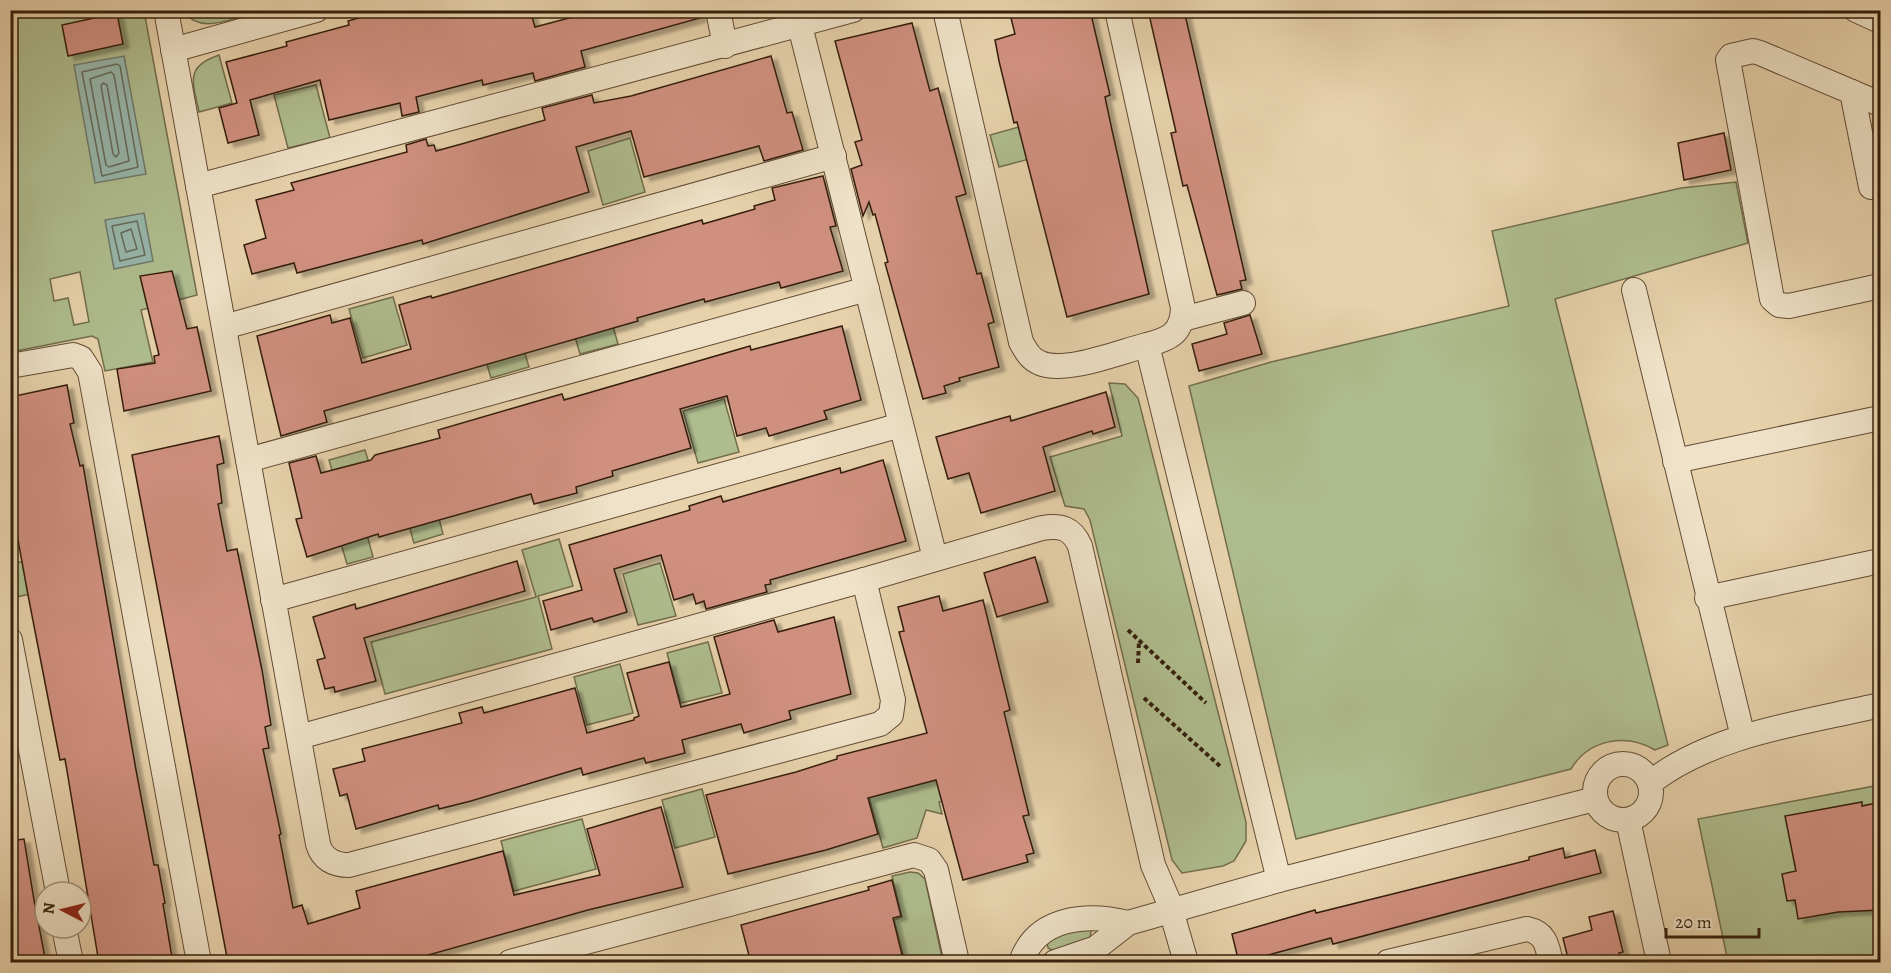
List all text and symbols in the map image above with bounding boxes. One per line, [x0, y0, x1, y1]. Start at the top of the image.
north arrow [33, 880, 93, 940]
text: N [37, 901, 61, 915]
scale bar [1666, 901, 1759, 939]
text: 20 m [1675, 910, 1712, 934]

